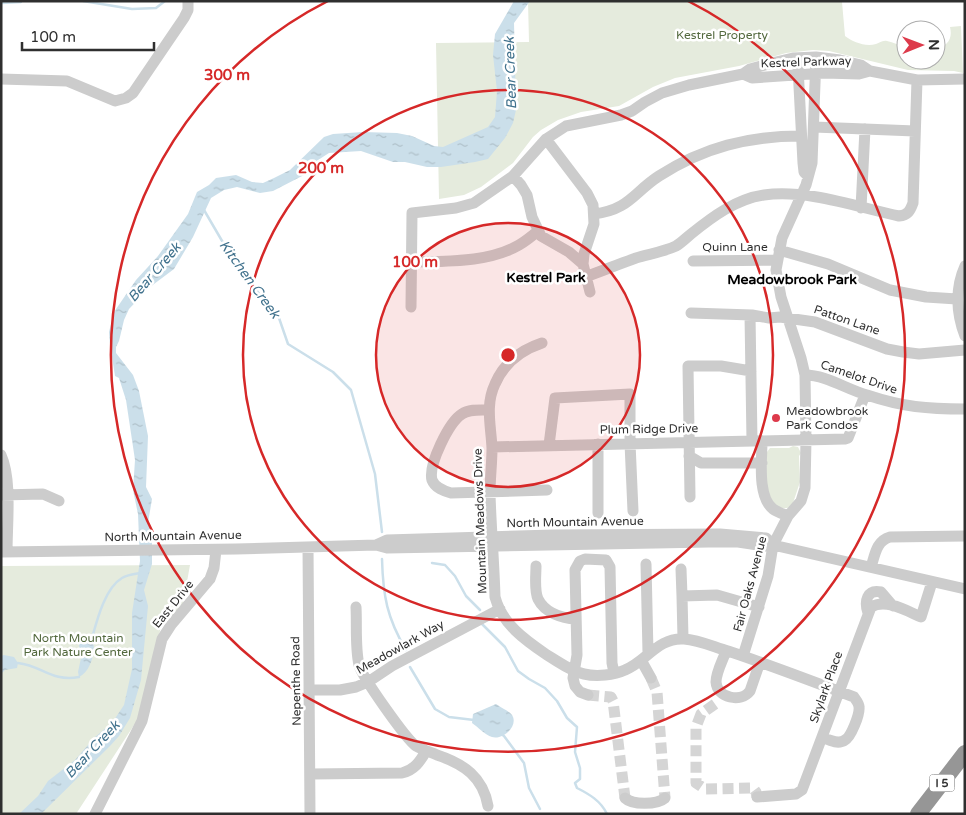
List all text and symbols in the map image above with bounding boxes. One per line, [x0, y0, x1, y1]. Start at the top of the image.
scale bar [22, 20, 155, 52]
north arrow [896, 20, 946, 70]
text: 100 m [30, 28, 76, 46]
park label: Kestrel Property [676, 28, 769, 42]
water label: Bear Creek [501, 35, 520, 110]
text: N [925, 39, 942, 51]
street label: Kestrel Parkway [760, 53, 852, 71]
text: 300 m [204, 66, 250, 84]
text: 200 m [298, 159, 344, 177]
water label: Kitchen Creek [216, 237, 284, 323]
water label: Bear Creek [124, 238, 186, 305]
street label: Quinn Lane [702, 240, 768, 254]
text: 100 m [392, 253, 438, 271]
district label: Kestrel Park [506, 269, 586, 286]
district label: Meadowbrook Park [727, 271, 857, 288]
street label: Patton Lane [812, 302, 882, 338]
centre of rings [499, 346, 517, 364]
street label: Camelot Drive [819, 357, 899, 397]
place label: Meadowbrook Park Condos [786, 404, 869, 432]
marker: Meadowbrook Park Condos [770, 412, 782, 424]
street label: Plum Ridge Drive [600, 421, 699, 437]
street label: Mountain Meadows Drive [470, 448, 490, 594]
street label: North Mountain Avenue [506, 514, 644, 530]
street label: North Mountain Avenue [104, 528, 242, 544]
street label: Fair Oaks Avenue [730, 534, 770, 633]
street label: East Drive [150, 577, 197, 631]
street label: Meadowlark Way [354, 617, 447, 677]
park label: North Mountain Park Nature Center [23, 631, 133, 659]
street label: Nepenthe Road [288, 636, 304, 726]
street label: Skylark Place [807, 649, 845, 725]
water label: Bear Creek [61, 716, 124, 782]
road number: I 5 [930, 774, 954, 791]

